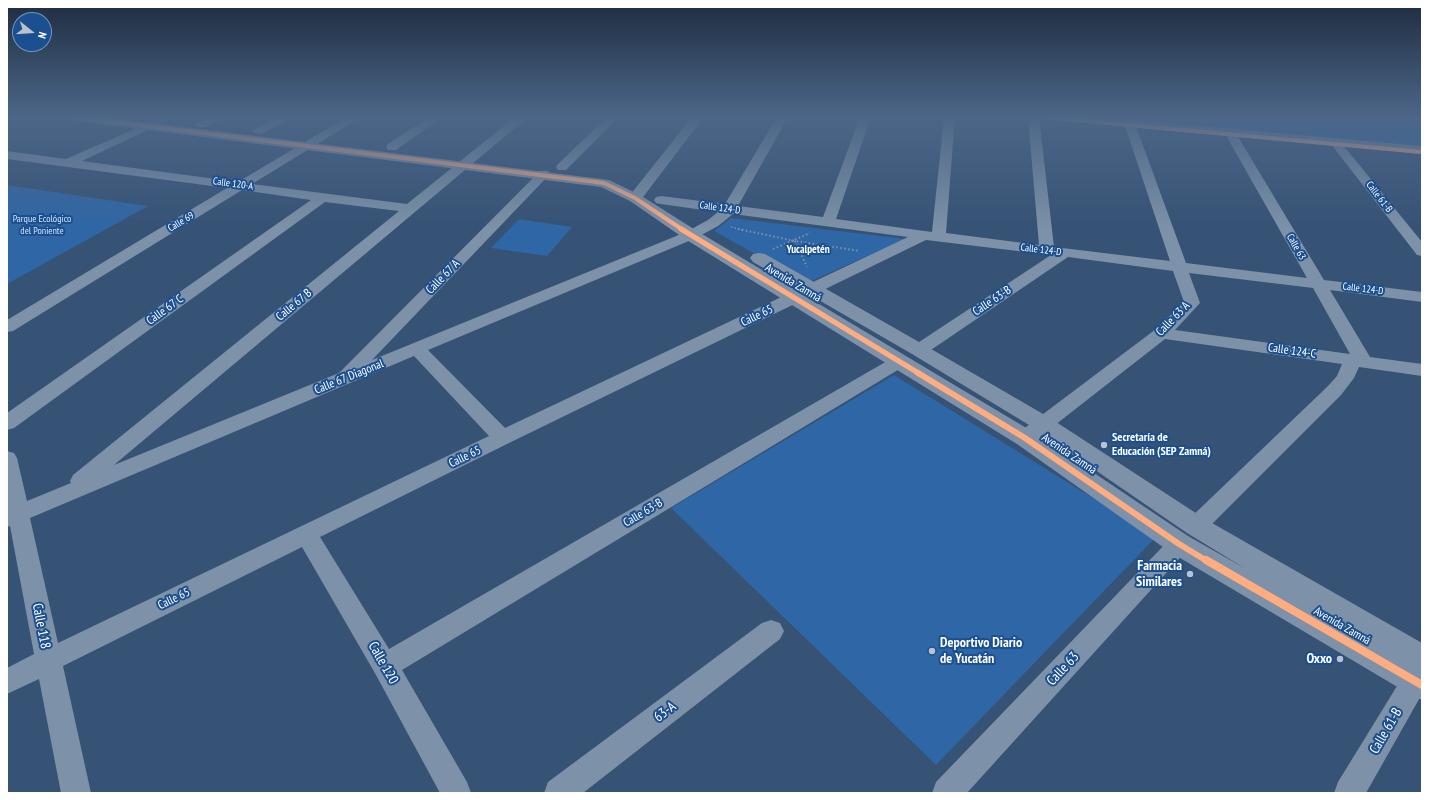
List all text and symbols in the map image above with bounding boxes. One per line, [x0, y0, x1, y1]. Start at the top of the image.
north arrow [12, 12, 52, 52]
text: N [35, 30, 50, 40]
street label: Calle 120-A [212, 175, 254, 193]
street label: Calle 61-B [1363, 179, 1395, 215]
street label: Calle 124-D [699, 199, 741, 217]
street label: Calle 69 [166, 210, 196, 234]
park label: Parque Ecológico del Poniente [13, 213, 71, 236]
street label: Calle 63 [1284, 232, 1308, 262]
street label: Calle 124-D [1020, 242, 1062, 258]
district label: Yucalpetén [786, 243, 830, 257]
street label: Calle 67 A [423, 257, 463, 297]
street label: Avenida Zamná [762, 261, 824, 305]
street label: Calle 124-D [1342, 281, 1384, 297]
street label: Calle 63-B [970, 283, 1014, 319]
street label: Calle 67 B [273, 286, 315, 324]
street label: Calle 67 C [144, 292, 186, 328]
street label: Calle 63 A [1153, 299, 1193, 339]
street label: Calle 65 [739, 302, 775, 330]
street label: Calle 124-C [1267, 341, 1317, 361]
street label: Calle 67 Diagonal [312, 357, 386, 397]
street label: Avenida Zamná [1039, 430, 1099, 478]
place label: Secretaría de Educación (SEP Zamná) [1112, 431, 1211, 459]
marker: Secretaría de Educación (SEP Zamná) [1099, 440, 1109, 450]
street label: Calle 65 [447, 443, 483, 471]
street label: Calle 63-B [621, 496, 665, 530]
place label: Farmacia Similares [1136, 558, 1182, 590]
marker: Farmacia Similares [1185, 569, 1195, 579]
street label: Calle 65 [156, 585, 192, 613]
street label: Calle 118 [28, 602, 54, 650]
street label: Avenida Zamná [1311, 604, 1373, 648]
place label: Deportivo Diario de Yucatán [940, 635, 1022, 668]
street label: Calle 120 [364, 639, 402, 687]
marker: Deportivo Diario de Yucatán [927, 646, 937, 656]
street label: Calle 63 [1043, 649, 1083, 689]
place label: Oxxo [1306, 651, 1332, 667]
marker: Oxxo [1335, 654, 1345, 664]
street label: 63-A [651, 698, 679, 726]
street label: Calle 61-B [1366, 705, 1406, 757]

